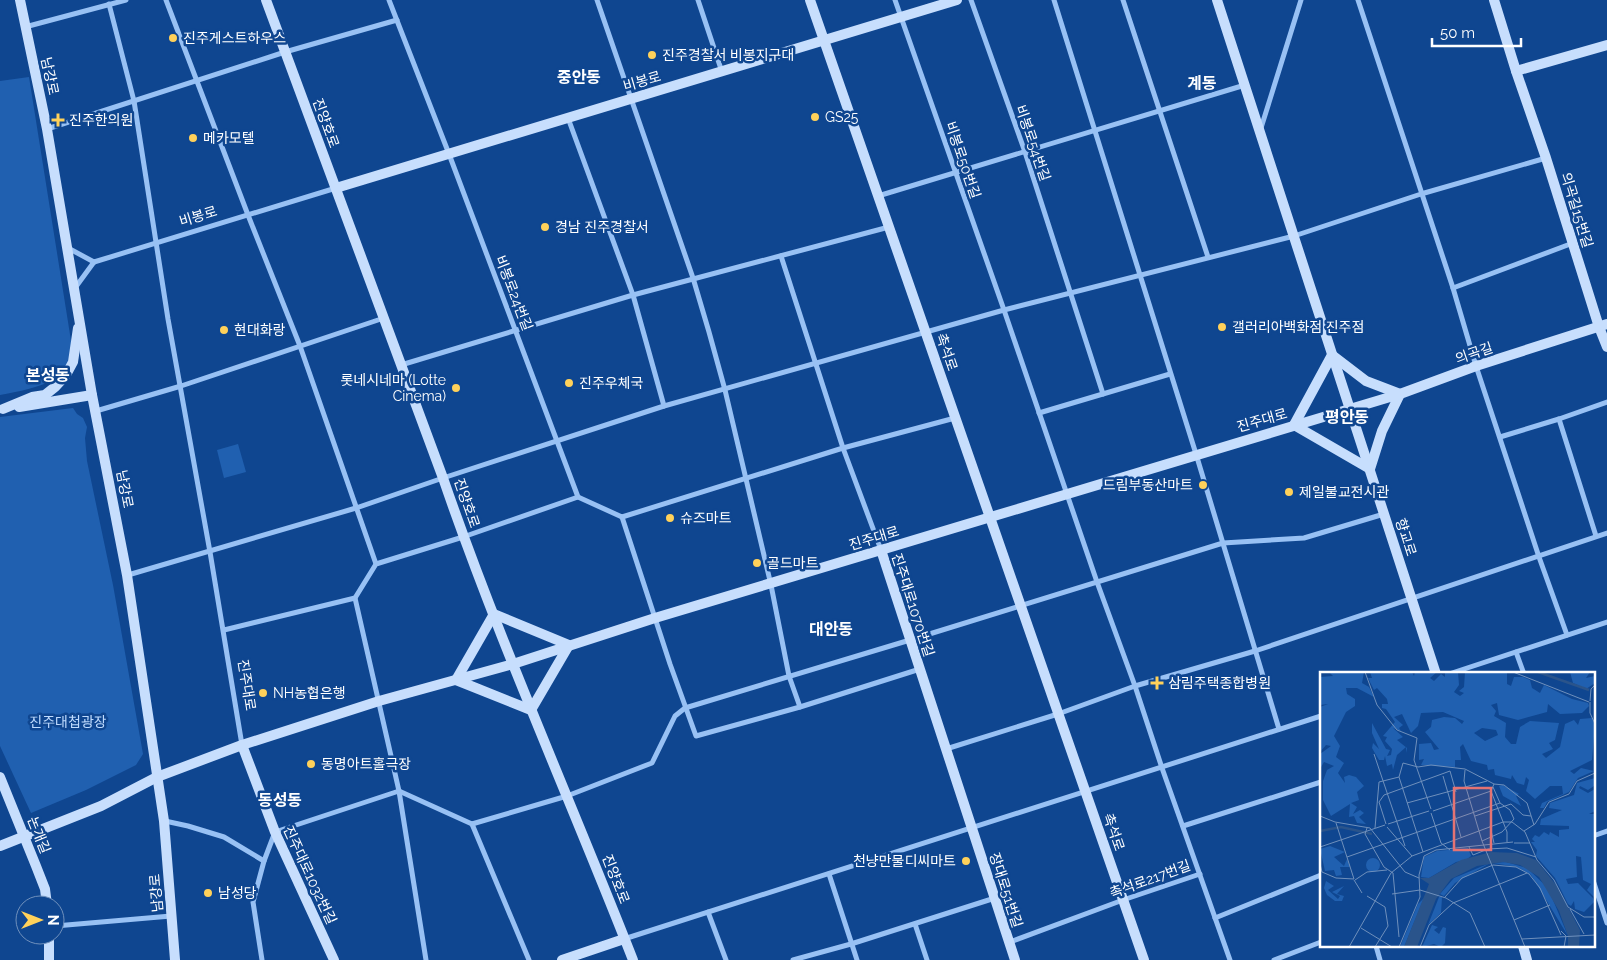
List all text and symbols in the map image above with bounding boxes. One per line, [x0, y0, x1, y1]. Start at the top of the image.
scale bar [1432, 15, 1521, 47]
text: 50 m [1440, 24, 1475, 42]
place label: 진주게스트하우스 [183, 30, 286, 46]
marker: 진주게스트하우스 [167, 32, 179, 44]
place label: 진주경찰서 비봉지구대 [662, 47, 794, 63]
marker: 진주경찰서 비봉지구대 [646, 49, 658, 61]
street label: 남강로 [38, 55, 62, 97]
district label: 중안동 [557, 68, 601, 87]
street label: 비봉로 [621, 68, 663, 94]
district label: 계동 [1187, 74, 1217, 93]
street label: 진양호로 [310, 96, 342, 150]
street label: 비봉로54번길 [1012, 103, 1054, 183]
place label: GS25 [825, 109, 859, 125]
marker: GS25 [809, 111, 821, 123]
place label: 진주한의원 [69, 112, 133, 128]
marker: 진주한의원 [51, 113, 65, 127]
street label: 비봉로50번길 [942, 119, 984, 201]
place label: 메카모텔 [203, 130, 255, 146]
marker: 메카모텔 [187, 132, 199, 144]
street label: 의곡길15번길 [1558, 170, 1596, 250]
street label: 비봉로 [177, 203, 219, 229]
place label: 경남 진주경찰서 [555, 219, 649, 235]
marker: 경남 진주경찰서 [539, 221, 551, 233]
street label: 비봉로24번길 [492, 253, 536, 333]
place label: 갤러리아백화점 진주점 [1232, 319, 1364, 335]
marker: 갤러리아백화점 진주점 [1216, 321, 1228, 333]
place label: 현대화랑 [234, 322, 286, 338]
marker: 현대화랑 [218, 324, 230, 336]
street label: 촉석로 [933, 331, 961, 373]
street label: 의곡길 [1453, 339, 1495, 367]
district label: 본성동 [26, 366, 70, 385]
place label: 롯네시네마 (Lotte Cinema) [341, 372, 446, 404]
place label: 진주우체국 [579, 375, 644, 391]
marker: 진주우체국 [563, 377, 575, 389]
marker: 롯네시네마 (Lotte Cinema) [450, 382, 462, 394]
street label: 진주대로 [1235, 405, 1289, 435]
district label: 평안동 [1325, 408, 1369, 427]
street label: 남강로 [113, 469, 137, 510]
street label: 진양호로 [451, 476, 483, 530]
place label: 드림부동산마트 [1103, 477, 1193, 493]
marker: 드림부동산마트 [1197, 479, 1209, 491]
place label: 제일불교전시관 [1299, 484, 1389, 500]
marker: 제일불교전시관 [1283, 486, 1295, 498]
place label: 슈즈마트 [680, 510, 732, 526]
marker: 슈즈마트 [664, 512, 676, 524]
street label: 향교로 [1392, 516, 1420, 558]
street label: 진주대로 [847, 523, 901, 553]
street label: 진주대로1070번길 [889, 551, 937, 659]
place label: 골드마트 [767, 555, 819, 571]
marker: 골드마트 [751, 557, 763, 569]
district label: 대안동 [809, 620, 853, 639]
street label: 진주대로 [235, 658, 259, 712]
inset map [1320, 672, 1594, 948]
place label: 삼림주택종합병원 [1168, 675, 1271, 691]
marker: 삼림주택종합병원 [1150, 676, 1164, 690]
place label: NH농협은행 [273, 685, 346, 701]
marker: NH농협은행 [257, 687, 269, 699]
park label: 진주대첩광장 [29, 714, 107, 730]
place label: 동명아트홀극장 [321, 756, 411, 772]
marker: 동명아트홀극장 [305, 758, 317, 770]
district label: 동성동 [258, 791, 302, 810]
street label: 촉석로 [1100, 811, 1128, 853]
street label: 논개길 [24, 814, 54, 856]
street label: 진주대로1032번길 [280, 823, 340, 927]
street label: 장대로51번길 [986, 850, 1026, 930]
street label: 진양호로 [599, 852, 633, 906]
place label: 천냥만물디씨마트 [853, 853, 956, 869]
marker: 천냥만물디씨마트 [960, 855, 972, 867]
street label: 촉석로217번길 [1107, 857, 1193, 901]
street label: 남강로 [146, 873, 166, 913]
place label: 남성당 [218, 885, 257, 901]
marker: 남성당 [202, 887, 214, 899]
north arrow [15, 895, 65, 945]
text: N [45, 915, 61, 925]

